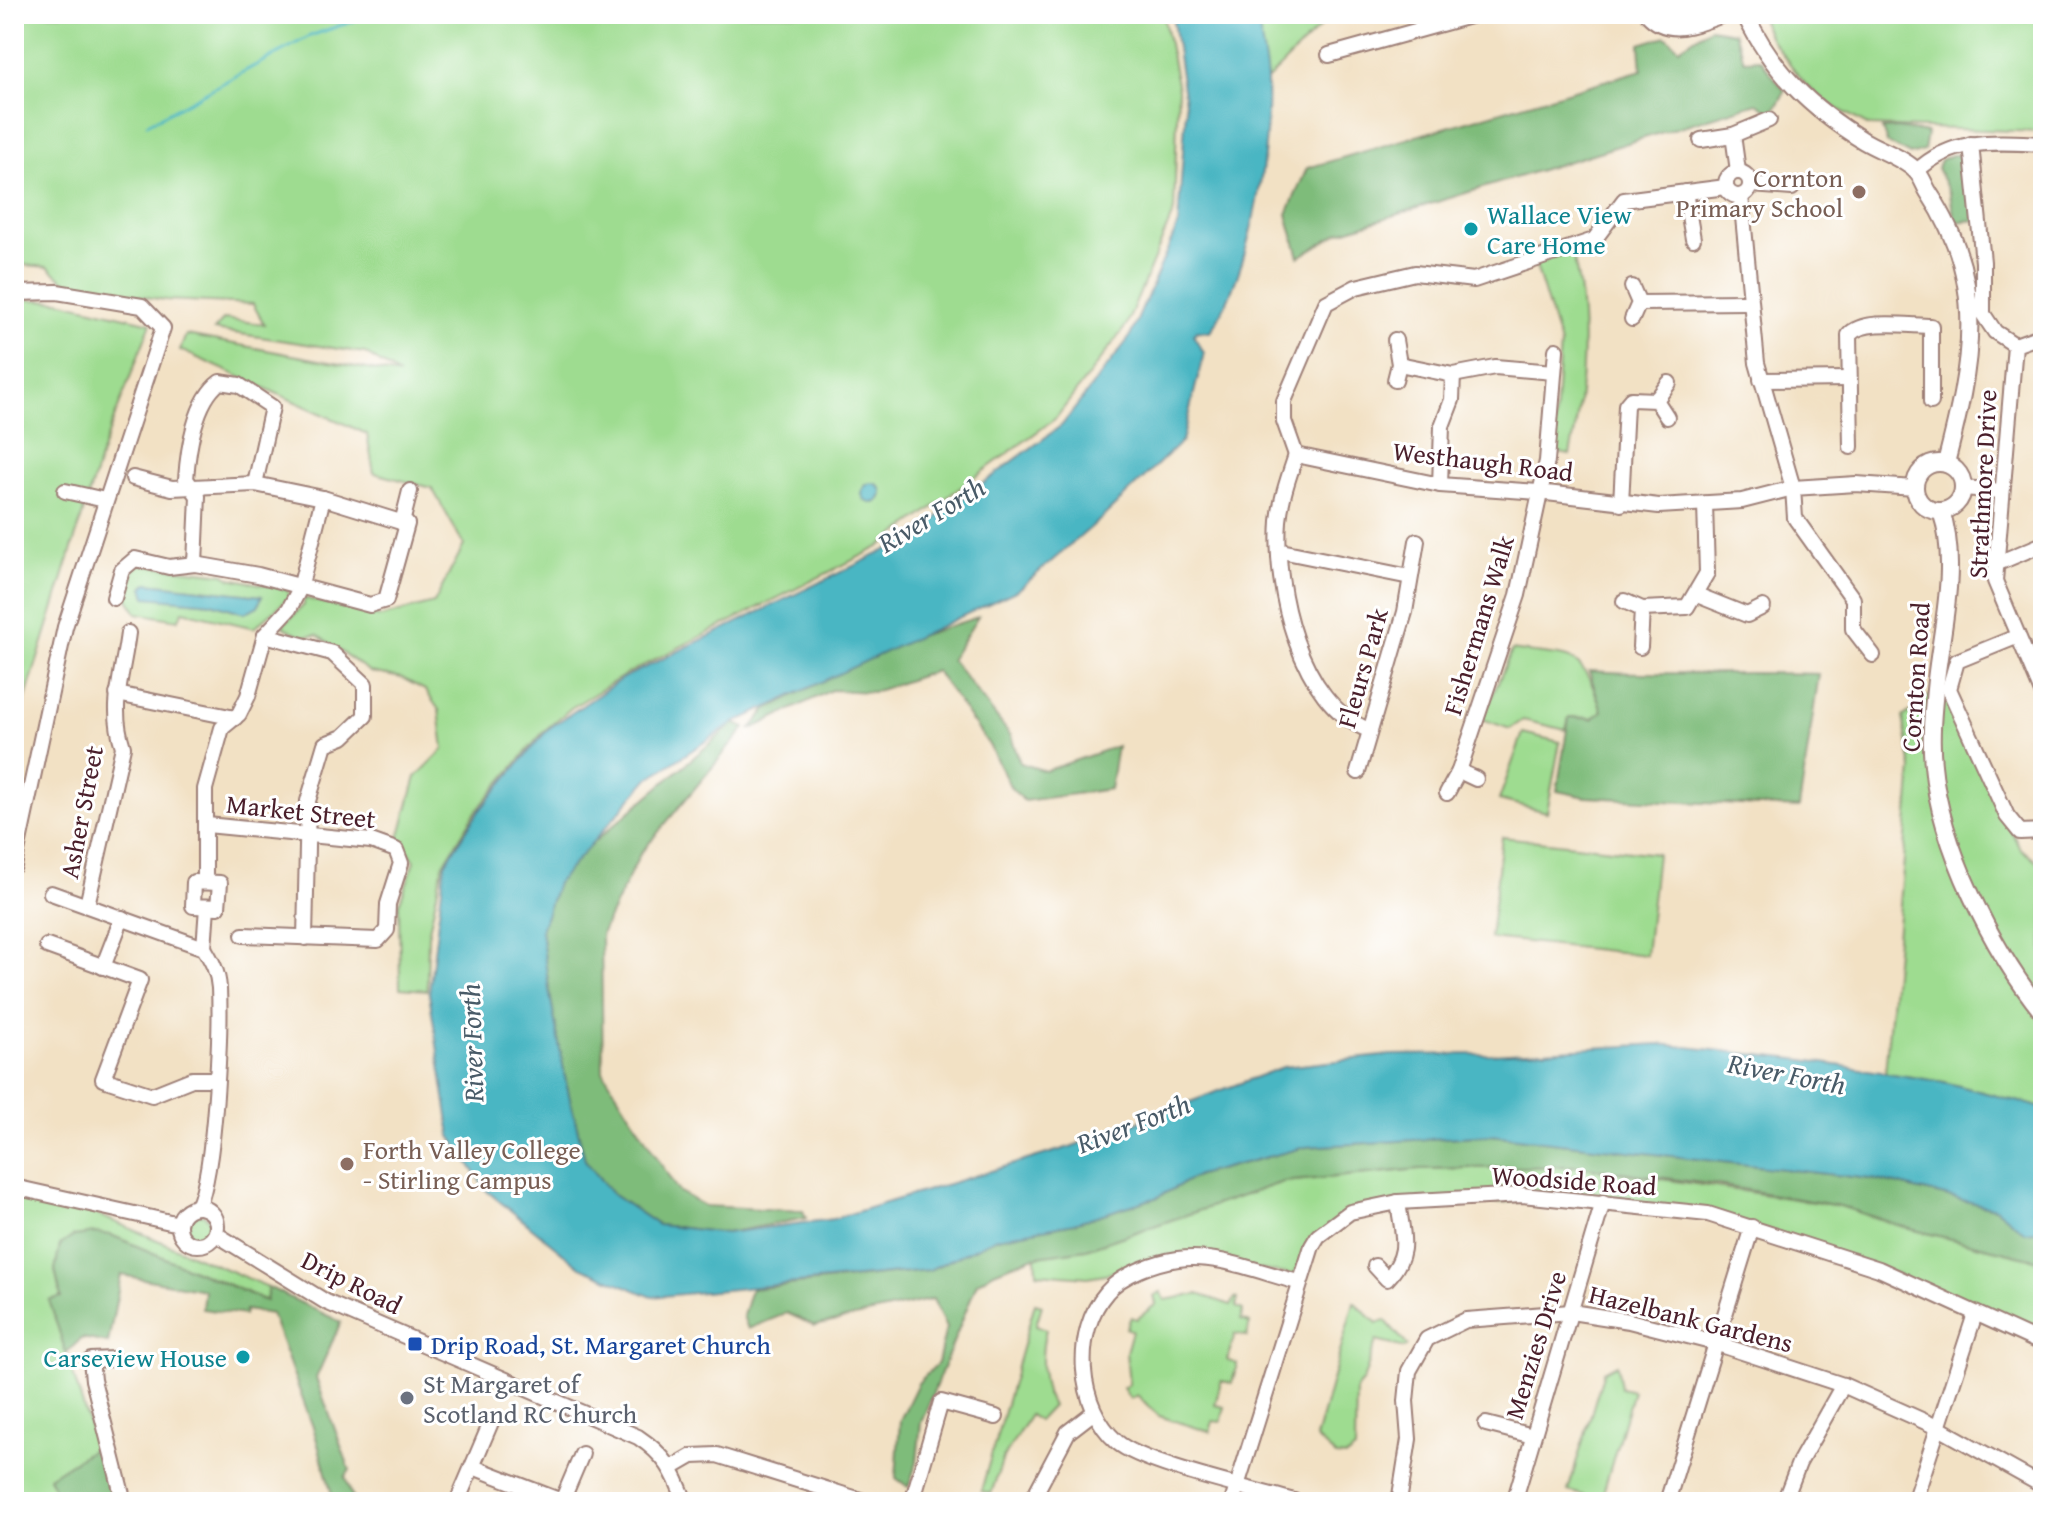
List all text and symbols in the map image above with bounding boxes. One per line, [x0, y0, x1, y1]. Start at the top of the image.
place label: Cornton Primary School [1676, 158, 1843, 227]
marker: Cornton Primary School [1850, 183, 1868, 201]
place label: Wallace View Care Home [1487, 195, 1632, 264]
marker: Wallace View Care Home [1462, 220, 1480, 238]
street label: Strathmore Drive [1958, 388, 2006, 580]
street label: Westhaugh Road [1391, 431, 1576, 491]
water label: River Forth [869, 466, 993, 563]
street label: Fishermans Walk [1432, 530, 1524, 720]
street label: Cornton Road [1890, 601, 1940, 753]
street label: Fleurs Park [1326, 603, 1398, 733]
street label: Asher Street [49, 742, 113, 882]
street label: Market Street [224, 784, 378, 838]
water label: River Forth [448, 983, 494, 1104]
water label: River Forth [1724, 1041, 1849, 1104]
water label: River Forth [1069, 1083, 1196, 1164]
place label: Forth Valley College - Stirling Campus [363, 1130, 581, 1199]
marker: Forth Valley College - Stirling Campus [338, 1155, 356, 1173]
street label: Woodside Road [1490, 1155, 1658, 1205]
street label: Drip Road [295, 1240, 409, 1324]
street label: Menzies Drive [1494, 1266, 1576, 1424]
street label: Hazelbank Gardens [1585, 1274, 1797, 1362]
place label: Drip Road, St. Margaret Church [431, 1325, 771, 1364]
marker: Drip Road, St. Margaret Church [406, 1335, 424, 1353]
place label: Carseview House [44, 1338, 227, 1377]
marker: Carseview House [234, 1348, 252, 1366]
place label: St Margaret of Scotland RC Church [423, 1364, 638, 1433]
marker: St Margaret of Scotland RC Church [398, 1389, 416, 1407]

